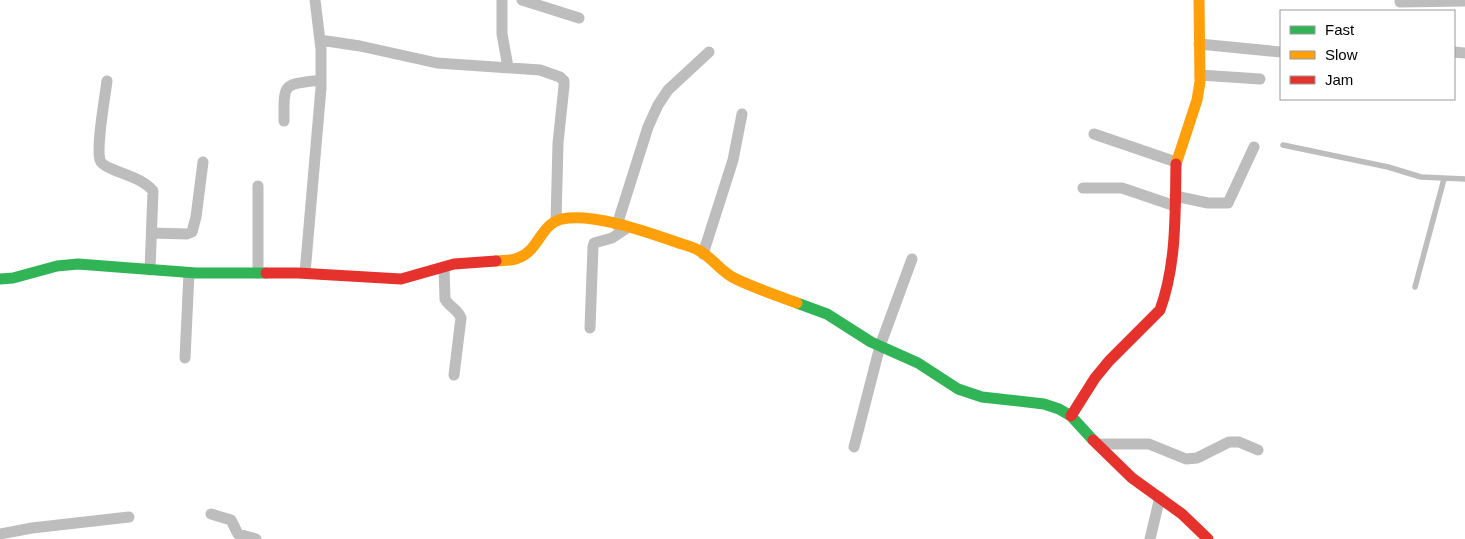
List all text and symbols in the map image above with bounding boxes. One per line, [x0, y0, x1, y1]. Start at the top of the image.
legend [1280, 10, 1455, 100]
text: Fast [1325, 21, 1355, 38]
text: Slow [1325, 46, 1358, 63]
text: Jam [1325, 71, 1353, 88]

